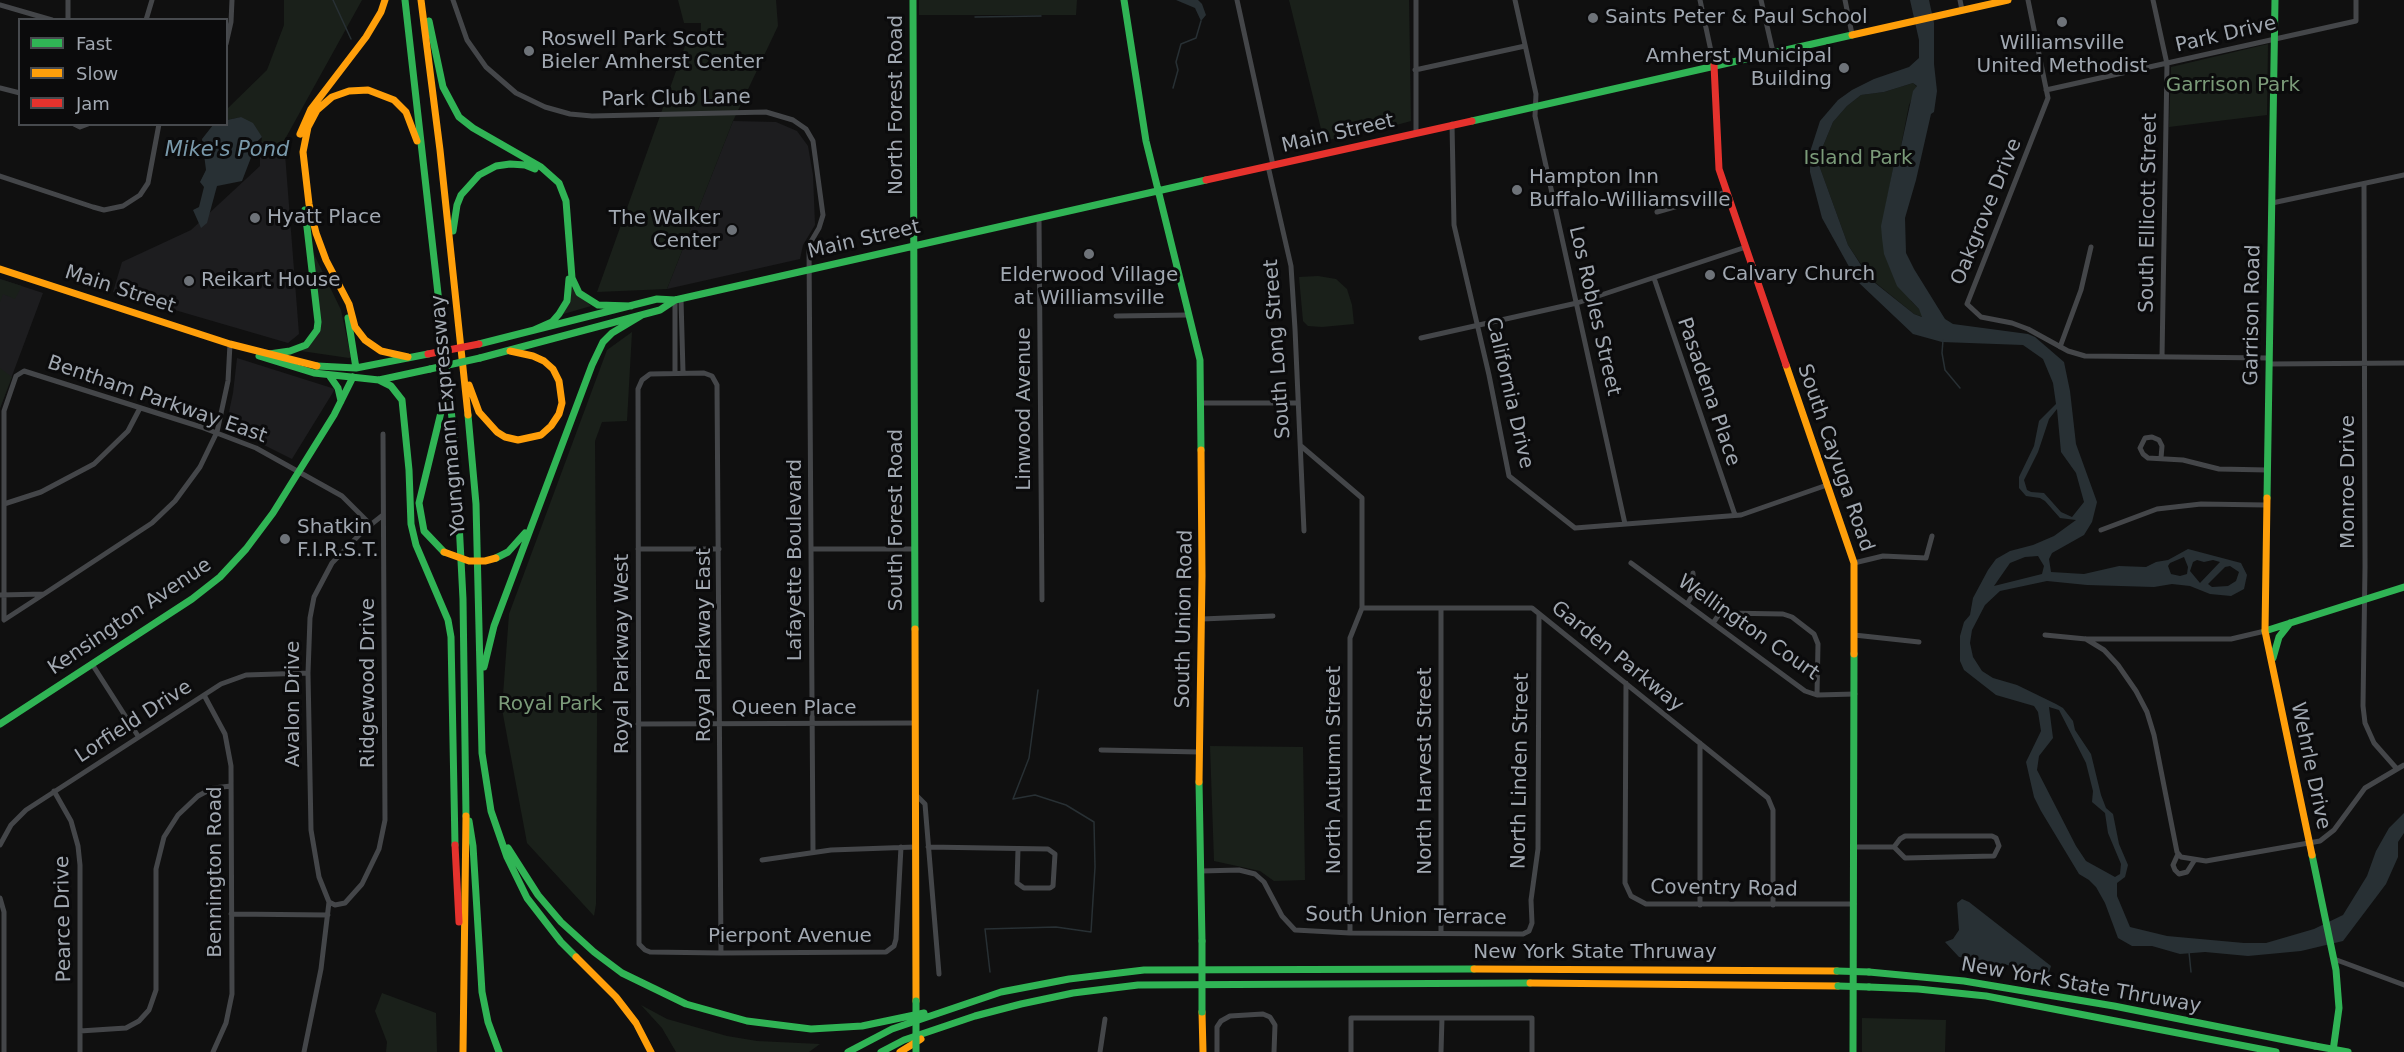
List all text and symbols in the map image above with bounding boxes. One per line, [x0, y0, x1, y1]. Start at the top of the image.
place label: Saints Peter & Paul School [1605, 6, 1868, 30]
marker: Saints Peter & Paul School [1586, 11, 1600, 25]
street label: Park Drive [2173, 12, 2279, 58]
street label: North Forest Road [885, 15, 909, 195]
marker: Williamsville United Methodist [2055, 15, 2069, 29]
legend [18, 18, 228, 126]
place label: Roswell Park Scott Bieler Amherst Center [541, 28, 763, 75]
place label: Williamsville United Methodist [1977, 32, 2147, 79]
text: Fast [76, 33, 112, 54]
marker: Roswell Park Scott Bieler Amherst Center [522, 44, 536, 58]
place label: Amherst Municipal Building [1646, 45, 1832, 92]
marker: Amherst Municipal Building [1837, 61, 1851, 75]
text: Slow [76, 63, 118, 84]
park label: Garrison Park [2166, 74, 2300, 98]
street label: Park Club Lane [601, 86, 751, 112]
text: Jam [76, 93, 110, 114]
street label: Main Street [1279, 109, 1397, 159]
street label: South Ellicott Street [2135, 113, 2163, 313]
street label: Oakgrove Drive [1947, 135, 2027, 289]
water label: Mike's Pond [165, 138, 289, 164]
park label: Island Park [1803, 147, 1913, 171]
place label: Hampton Inn Buffalo-Williamsville [1529, 166, 1731, 213]
marker: Hampton Inn Buffalo-Williamsville [1510, 183, 1524, 197]
place label: Hyatt Place [267, 206, 381, 230]
place label: The Walker Center [609, 207, 720, 254]
marker: Hyatt Place [248, 211, 262, 225]
street label: Main Street [805, 215, 923, 265]
marker: The Walker Center [725, 223, 739, 237]
street label: Los Robles Street [1563, 224, 1625, 398]
street label: Garrison Road [2240, 244, 2266, 386]
marker: Elderwood Village at Williamsville [1082, 247, 1096, 261]
street label: South Long Street [1260, 258, 1296, 440]
street label: Main Street [62, 261, 178, 319]
place label: Calvary Church [1722, 263, 1875, 287]
place label: Elderwood Village at Williamsville [1000, 264, 1178, 311]
marker: Calvary Church [1703, 268, 1717, 282]
place label: Reikart House [201, 269, 340, 293]
marker: Reikart House [182, 274, 196, 288]
street label: Youngmann Expressway [427, 293, 471, 537]
street label: California Drive [1480, 315, 1538, 471]
street label: Pasadena Place [1671, 315, 1745, 469]
street label: Linwood Avenue [1013, 327, 1037, 491]
street label: Bentham Parkway East [44, 351, 270, 449]
street label: South Cayuga Road [1792, 361, 1878, 555]
street label: Monroe Drive [2337, 415, 2361, 549]
street label: South Forest Road [885, 429, 909, 611]
street label: Lafayette Boulevard [784, 459, 808, 661]
place label: Shatkin F.I.R.S.T. [297, 516, 379, 563]
street label: South Union Road [1171, 529, 1199, 709]
marker: Shatkin F.I.R.S.T. [278, 532, 292, 546]
street label: Royal Parkway East [693, 548, 717, 742]
street label: Kensington Avenue [44, 553, 216, 681]
street label: Royal Parkway West [611, 554, 635, 754]
street label: Wellington Court [1673, 570, 1823, 686]
street label: Garden Parkway [1546, 596, 1688, 718]
street label: Ridgewood Drive [357, 598, 381, 768]
street label: Avalon Drive [282, 641, 306, 767]
street label: North Autumn Street [1323, 666, 1347, 874]
street label: North Harvest Street [1414, 667, 1438, 875]
street label: North Linden Street [1507, 673, 1535, 869]
street label: Lorfield Drive [71, 675, 197, 769]
park label: Royal Park [498, 693, 602, 717]
street label: Queen Place [731, 697, 857, 721]
street label: Wehrle Drive [2285, 700, 2335, 832]
street label: Bennington Road [204, 786, 228, 958]
street label: Pearce Drive [51, 855, 77, 983]
street label: Coventry Road [1650, 876, 1798, 902]
street label: South Union Terrace [1305, 903, 1507, 931]
street label: Pierpont Avenue [708, 925, 872, 949]
street label: New York State Thruway [1473, 941, 1717, 965]
street label: New York State Thruway [1959, 953, 2203, 1019]

